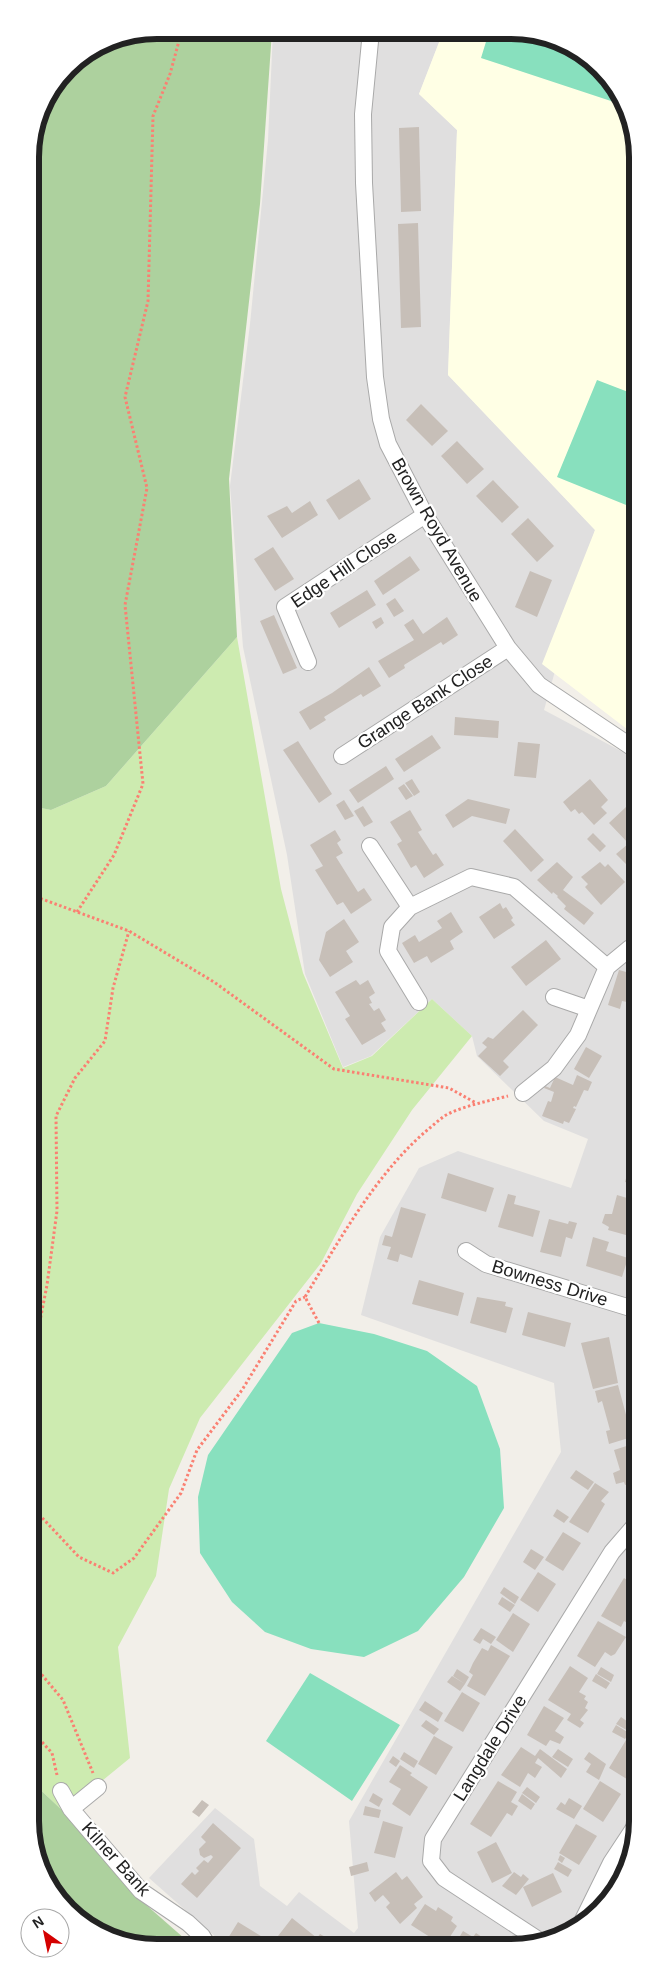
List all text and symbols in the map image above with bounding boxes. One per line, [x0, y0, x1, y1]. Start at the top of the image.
street label: Brown Royd Avenue [388, 455, 486, 605]
street label: Edge Hill Close [287, 526, 401, 612]
street label: Grange Bank Close [354, 651, 496, 753]
street label: Bowness Drive [490, 1256, 610, 1310]
street label: Langdale Drive [449, 1691, 531, 1805]
street label: Kilner Bank [78, 1818, 155, 1901]
north arrow [20, 1908, 70, 1958]
text: N [29, 1913, 47, 1932]

